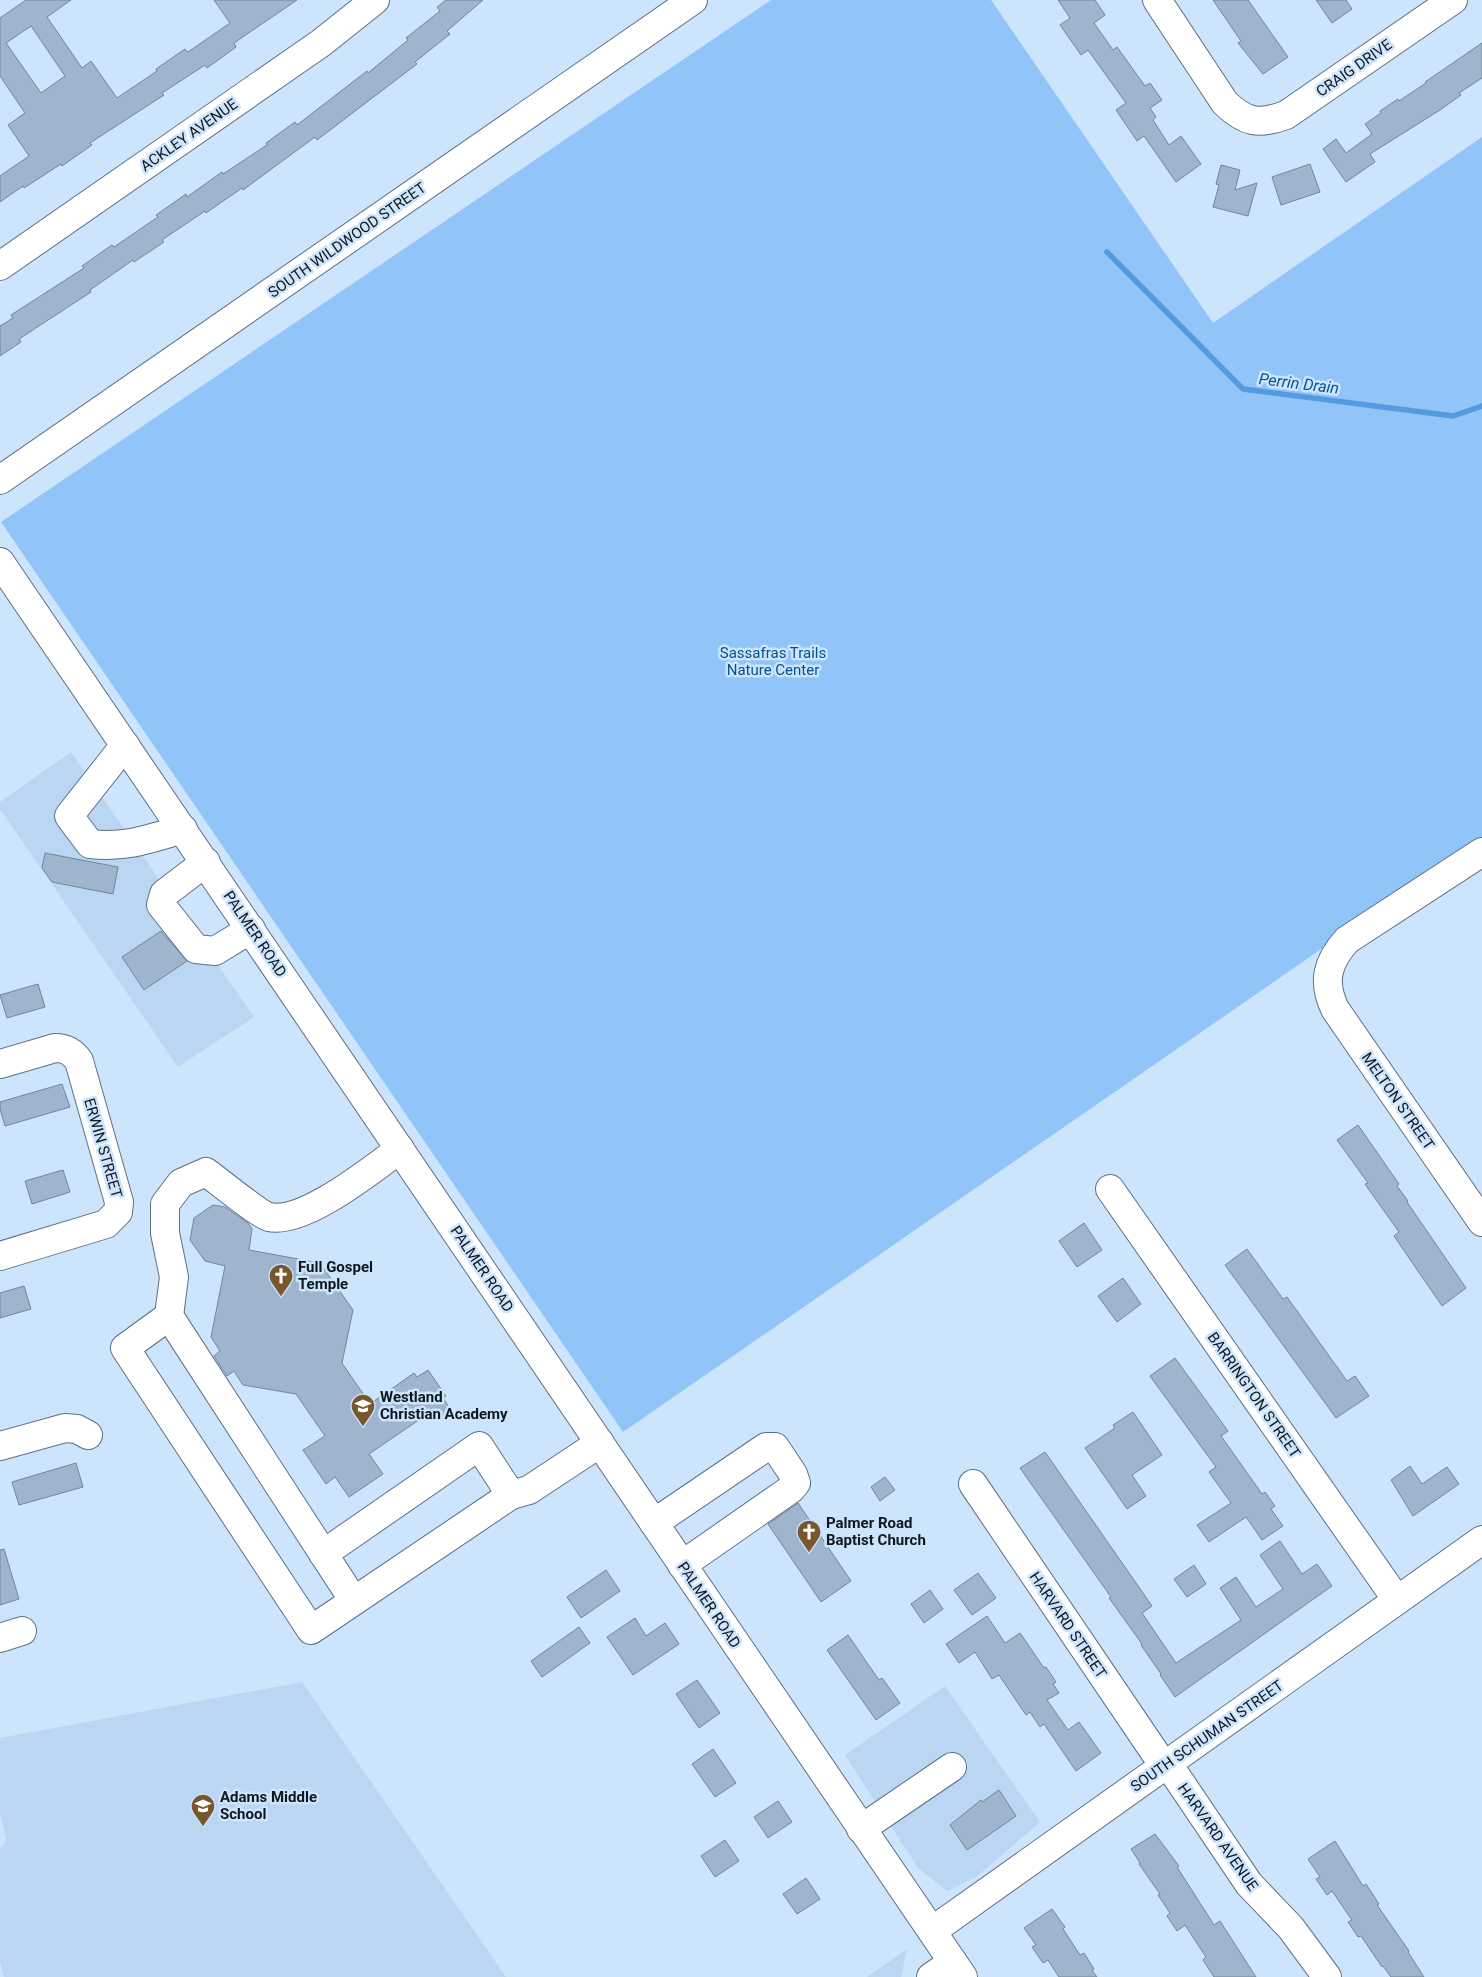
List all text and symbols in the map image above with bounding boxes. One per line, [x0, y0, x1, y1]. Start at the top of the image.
street label: CRAIG DRIVE [1313, 35, 1396, 101]
street label: ACKLEY AVENUE [137, 95, 241, 175]
street label: SOUTH WILDWOOD STREET [265, 179, 429, 301]
water label: Perrin Drain [1258, 369, 1340, 398]
park label: Sassafras Trails Nature Center [720, 644, 826, 679]
street label: PALMER ROAD [220, 888, 290, 980]
street label: MELTON STREET [1358, 1049, 1438, 1153]
street label: ERWIN STREET [80, 1096, 126, 1200]
street label: PALMER ROAD [447, 1223, 517, 1315]
place label: Full Gospel Temple [298, 1258, 373, 1293]
church icon: Full Gospel Temple [268, 1263, 294, 1297]
street label: BARRINGTON STREET [1204, 1329, 1304, 1461]
place label: Westland Christian Academy [380, 1388, 508, 1423]
school or university icon: Westland Christian Academy [350, 1393, 376, 1427]
place label: Palmer Road Baptist Church [826, 1514, 926, 1549]
church icon: Palmer Road Baptist Church [796, 1519, 822, 1553]
street label: PALMER ROAD [674, 1559, 744, 1651]
street label: HARVARD STREET [1026, 1568, 1110, 1682]
street label: SOUTH SCHUMAN STREET [1127, 1676, 1287, 1796]
street label: HARVARD AVENUE [1174, 1780, 1262, 1895]
place label: Adams Middle School [220, 1788, 317, 1823]
school or university icon: Adams Middle School [190, 1793, 216, 1827]

